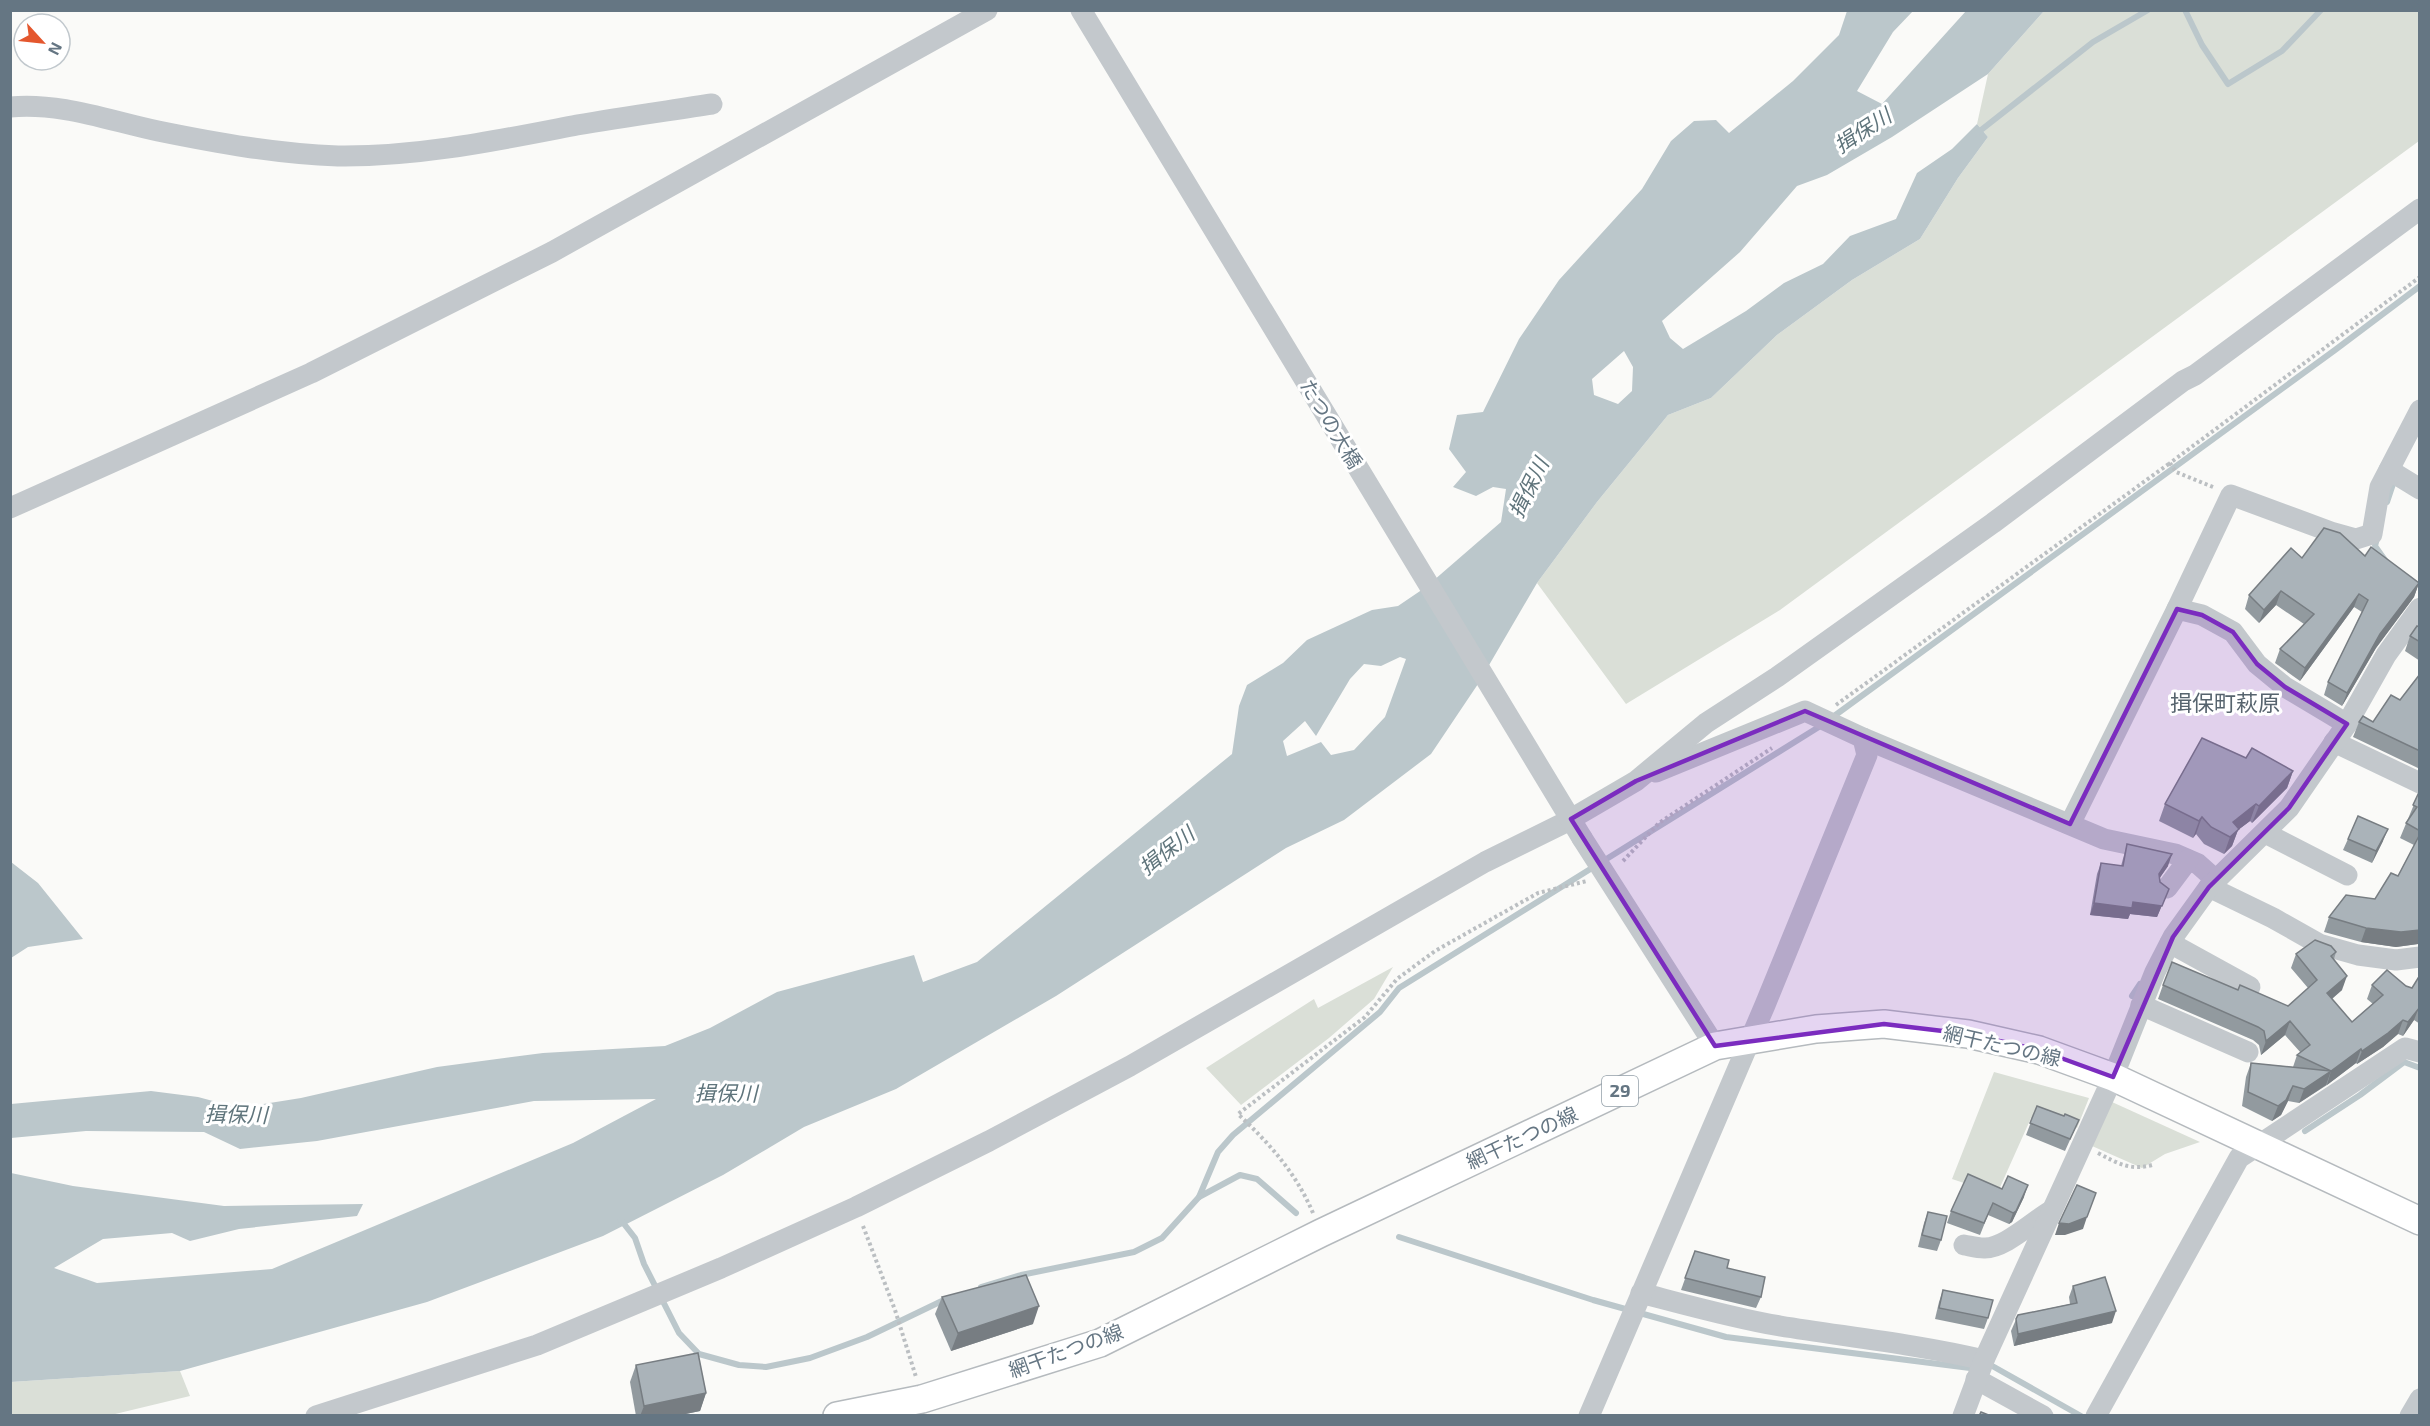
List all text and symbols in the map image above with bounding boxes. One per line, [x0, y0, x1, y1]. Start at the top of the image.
north arrow [12, 12, 72, 72]
text: N [45, 40, 67, 59]
water label: 揖保川 [1829, 101, 1897, 157]
street label: たつの大橋 [1296, 374, 1368, 473]
water label: 揖保川 [1503, 452, 1554, 521]
district label: 揖保町萩原 [2170, 689, 2280, 715]
water label: 揖保川 [1134, 819, 1200, 879]
street label: 網干たつの線 [1941, 1020, 2063, 1070]
road number: 29 [1602, 1076, 1638, 1106]
water label: 揖保川 [695, 1080, 759, 1105]
water label: 揖保川 [204, 1100, 270, 1127]
street label: 網干たつの線 [1462, 1101, 1581, 1173]
street label: 網干たつの線 [1005, 1318, 1126, 1382]

